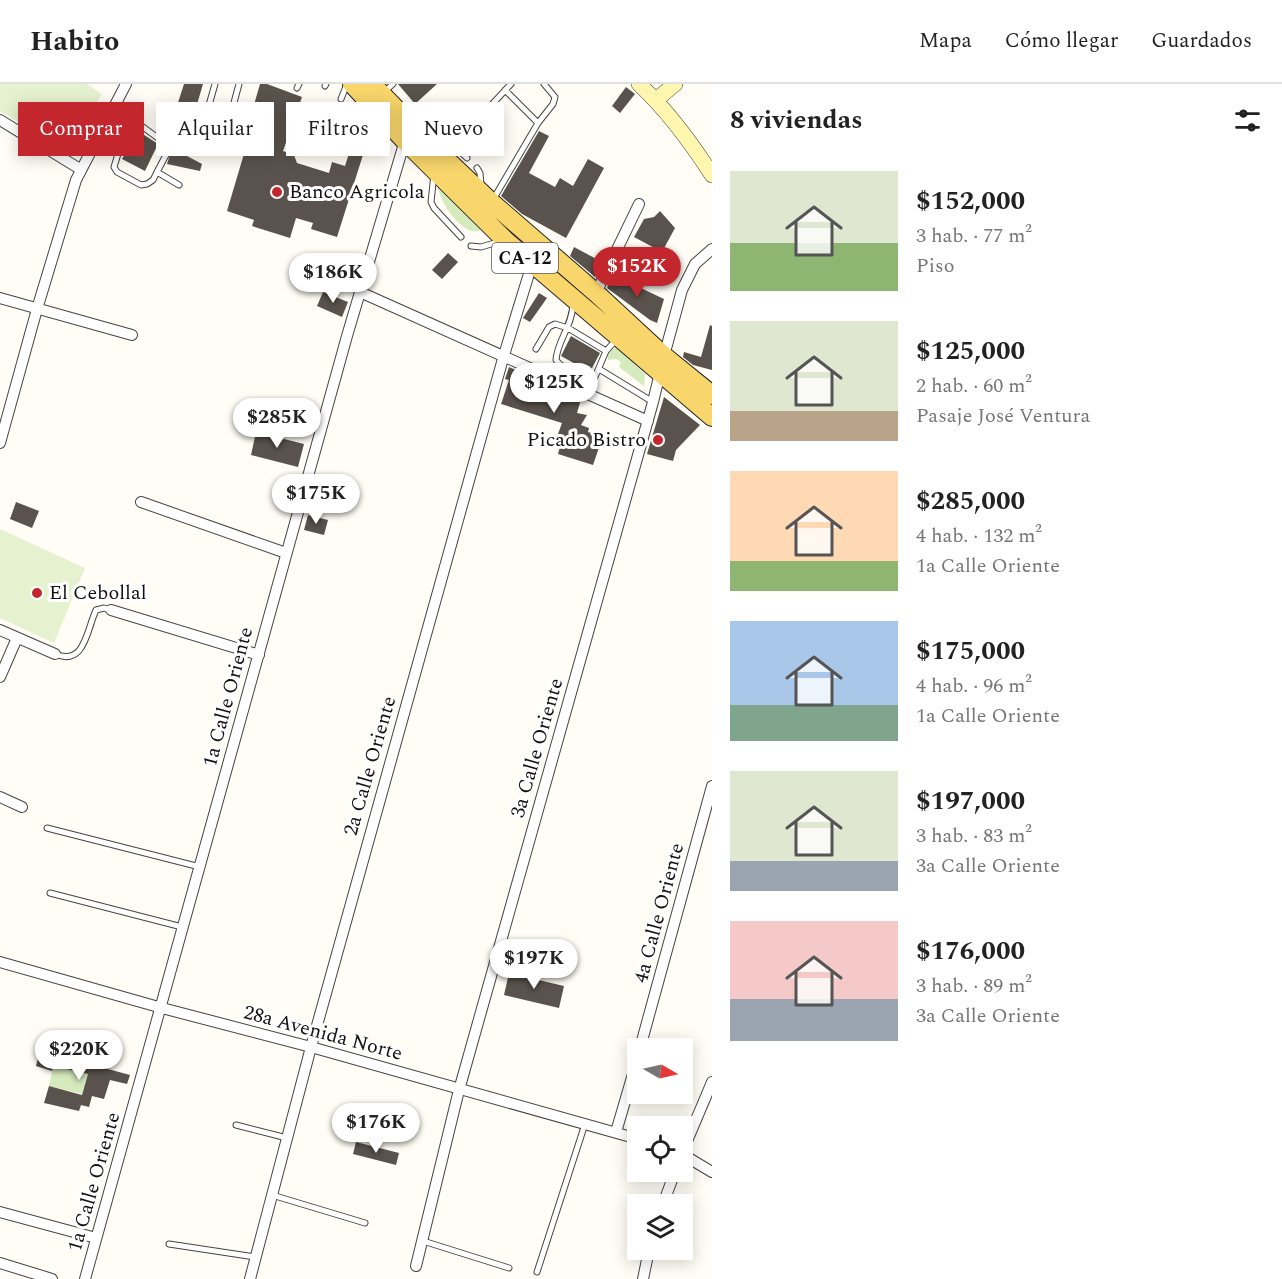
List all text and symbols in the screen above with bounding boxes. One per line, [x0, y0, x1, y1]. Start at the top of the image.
text: Habito [30, 20, 119, 63]
text: Mapa [919, 25, 972, 57]
text: Cómo llegar [1005, 25, 1118, 57]
text: Guardados [1151, 25, 1252, 57]
text: 8 viviendas [730, 100, 863, 140]
chip: Comprar [18, 102, 144, 156]
chip: Alquilar [156, 102, 274, 156]
chip: Filtros [286, 102, 390, 156]
chip: Nuevo [402, 102, 504, 156]
icon: filters [1231, 104, 1264, 137]
place label: Banco Agricola [289, 177, 425, 207]
text: $152,000 [916, 181, 1025, 221]
marker: Banco Agricola [270, 185, 284, 199]
icon: home [778, 195, 850, 267]
text: 3 hab. · 77 m² [916, 221, 1032, 251]
road number: CA-12 [492, 243, 558, 273]
pin: $152K [595, 247, 679, 298]
text: $152K [607, 251, 667, 281]
text: Piso [916, 251, 954, 281]
pin: $186K [291, 253, 375, 304]
text: $186K [303, 257, 363, 287]
text: $125,000 [916, 331, 1025, 371]
icon: home [778, 345, 850, 417]
pin: $125K [512, 363, 596, 414]
text: $125K [524, 367, 584, 397]
text: 2 hab. · 60 m² [916, 371, 1032, 401]
pin: $285K [235, 398, 319, 449]
text: Pasaje José Ventura [916, 401, 1090, 431]
text: $285K [247, 402, 307, 432]
place label: Picado Bistro [527, 425, 646, 455]
marker: Picado Bistro [651, 433, 665, 447]
pin: $175K [274, 474, 358, 525]
text: $175K [286, 478, 346, 508]
text: $285,000 [916, 481, 1025, 521]
icon: home [778, 495, 850, 567]
text: 4 hab. · 132 m² [916, 521, 1042, 551]
text: 1a Calle Oriente [916, 551, 1060, 581]
place label: El Cebollal [49, 578, 147, 608]
marker: El Cebollal [30, 586, 44, 600]
street label: 1a Calle Oriente [195, 624, 261, 770]
text: $175,000 [916, 631, 1025, 671]
icon: home [778, 645, 850, 717]
text: 4 hab. · 96 m² [916, 671, 1032, 701]
street label: 3a Calle Oriente [503, 675, 571, 821]
street label: 2a Calle Oriente [336, 693, 404, 839]
text: 1a Calle Oriente [916, 701, 1060, 731]
text: $197,000 [916, 781, 1025, 821]
icon: home [778, 795, 850, 867]
text: 3 hab. · 83 m² [916, 821, 1032, 851]
street label: 4a Calle Oriente [626, 840, 692, 986]
text: 3a Calle Oriente [916, 851, 1060, 881]
text: $176,000 [916, 931, 1025, 971]
pin: $197K [492, 939, 576, 990]
text: $197K [504, 943, 564, 973]
icon: home [778, 945, 850, 1017]
text: 3 hab. · 89 m² [916, 971, 1032, 1001]
street label: 28a Avenida Norte [240, 997, 406, 1069]
text: 3a Calle Oriente [916, 1001, 1060, 1031]
pin: $220K [37, 1030, 121, 1081]
text: $220K [49, 1034, 109, 1064]
north arrow [627, 1038, 693, 1104]
map controls [627, 1038, 693, 1260]
pin: $176K [334, 1103, 418, 1154]
text: $176K [346, 1107, 406, 1137]
street label: 1a Calle Oriente [60, 1109, 128, 1255]
button: locate [627, 1116, 693, 1182]
button: layers [627, 1194, 693, 1260]

